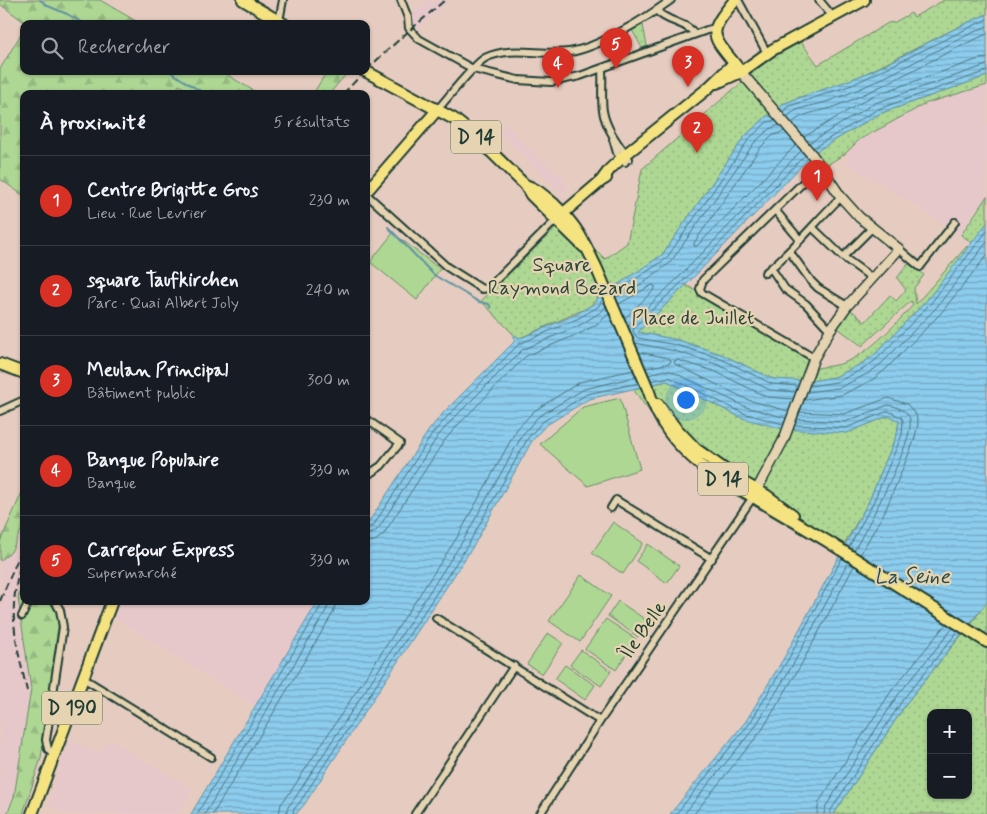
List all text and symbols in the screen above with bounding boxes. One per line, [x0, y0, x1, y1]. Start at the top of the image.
search box [20, 20, 370, 75]
pin: 5 [600, 28, 632, 69]
icon: search [38, 34, 66, 62]
text: Rechercher [78, 35, 170, 60]
pin: 3 [672, 46, 704, 87]
pin: 4 [542, 47, 574, 88]
text: À proximité [40, 109, 146, 137]
text: 5 résultats [273, 112, 350, 133]
pin: 2 [681, 112, 713, 153]
road number: D 14 [451, 120, 501, 154]
pin: 1 [801, 160, 833, 201]
text: Centre Brigitte Gros [87, 178, 258, 203]
text: 1 [52, 190, 60, 211]
text: 230 m [309, 190, 350, 211]
text: Lieu · Rue Levrier [87, 203, 207, 224]
park label: Square Raymond Bezard [488, 252, 636, 302]
text: square Taufkirchen [87, 268, 239, 293]
text: 2 [52, 280, 60, 301]
text: 240 m [306, 280, 350, 301]
text: Parc · Quai Albert Joly [87, 293, 239, 314]
park label: Place de Juillet [631, 305, 755, 332]
text: Meulan Principal [87, 358, 228, 383]
text: 3 [52, 370, 60, 391]
text: 300 m [307, 370, 350, 391]
text: Bâtiment public [87, 383, 196, 404]
your location [673, 387, 699, 413]
text: Banque Populaire [87, 448, 219, 473]
text: 4 [51, 460, 61, 481]
text: 330 m [309, 460, 350, 481]
road number: D 14 [698, 462, 748, 496]
text: Banque [87, 473, 137, 494]
text: Carrefour Express [87, 538, 234, 563]
text: 5 [51, 550, 61, 571]
text: 330 m [309, 550, 350, 571]
text: Supermarché [87, 563, 177, 584]
water label: La Seine [874, 563, 950, 591]
street label: Île Belle [613, 596, 673, 666]
road number: D 190 [42, 691, 102, 724]
map controls [927, 709, 972, 799]
button: + [927, 709, 972, 754]
button: − [927, 754, 972, 799]

